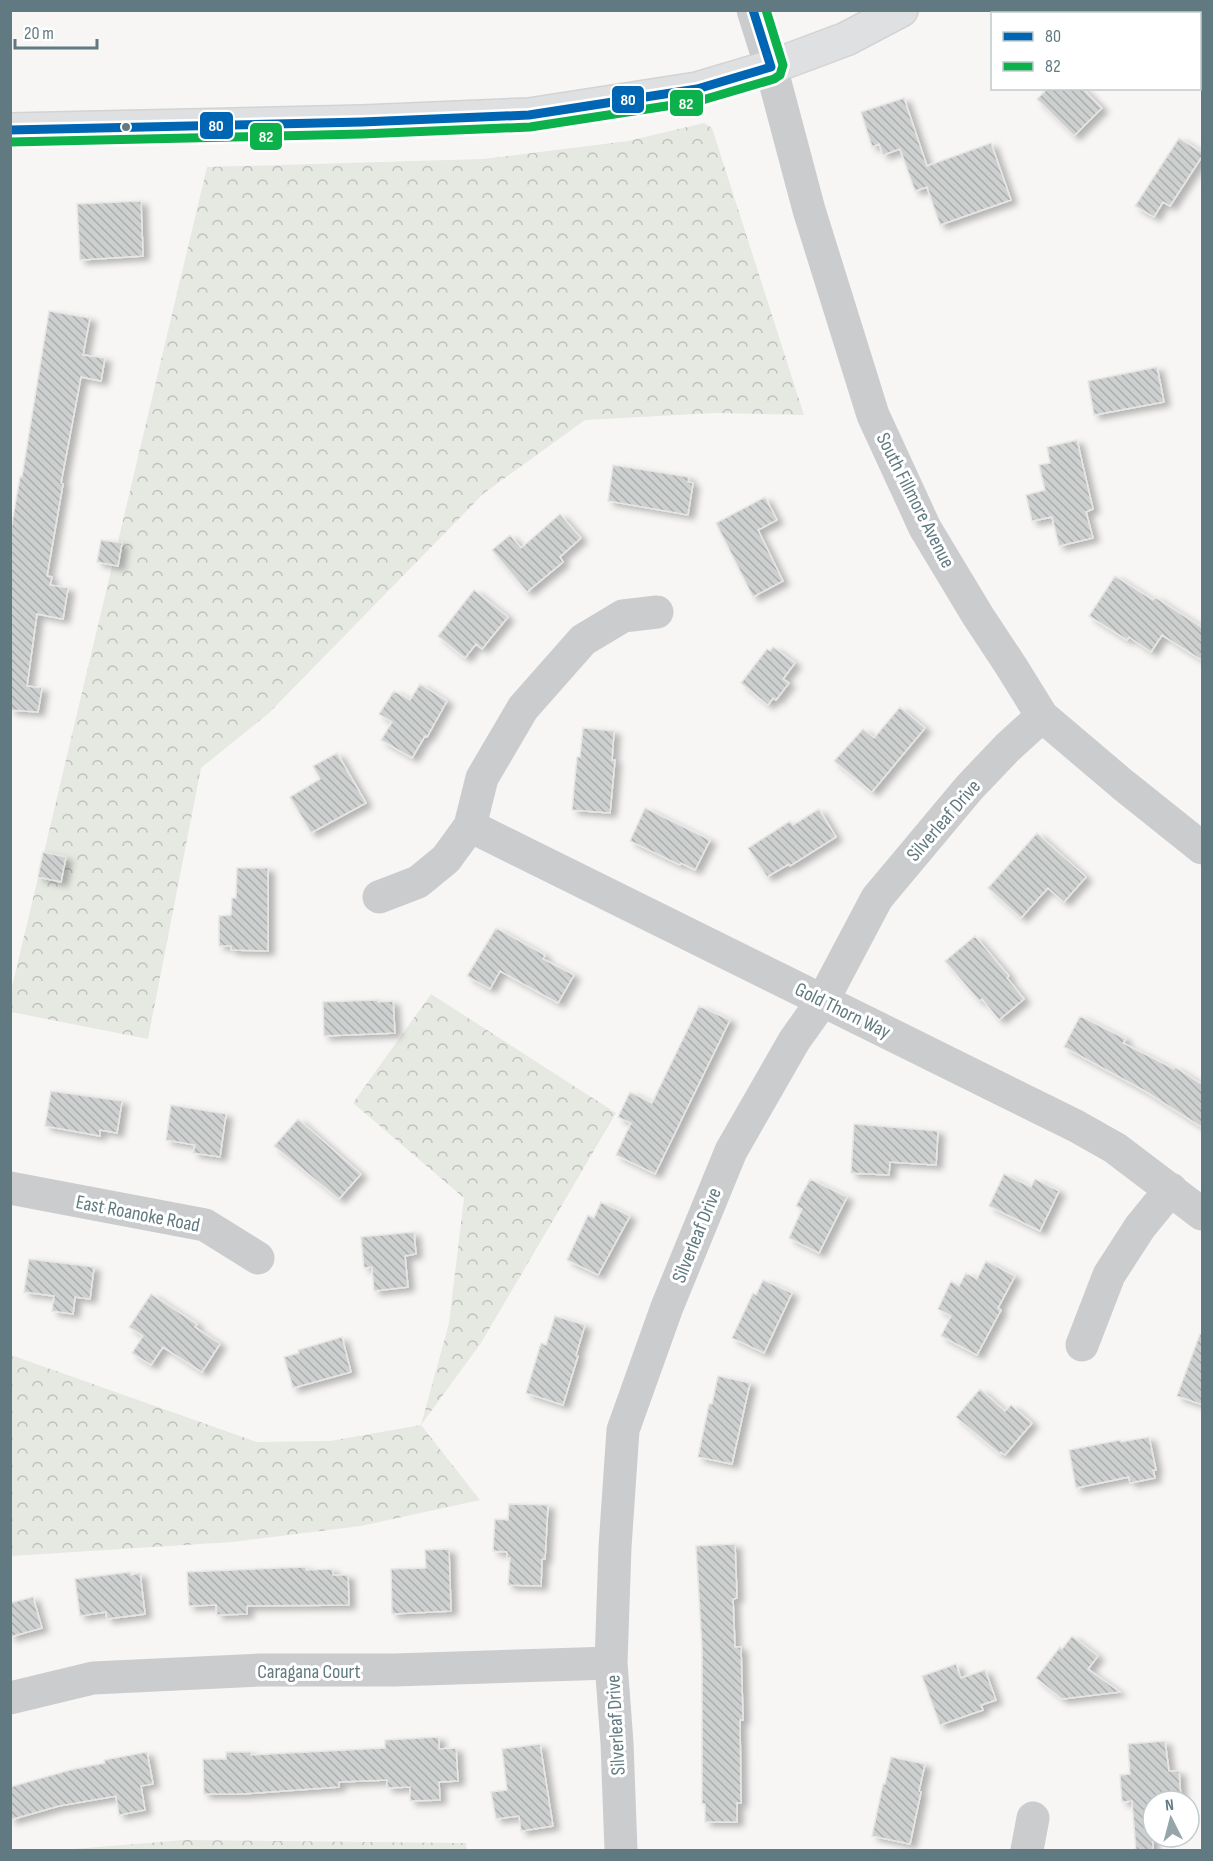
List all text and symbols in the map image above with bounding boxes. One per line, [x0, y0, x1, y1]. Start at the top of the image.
scale bar [15, 12, 98, 50]
legend [991, 12, 1201, 90]
text: 20 m [24, 23, 54, 44]
text: 80 [1045, 26, 1061, 47]
text: 82 [1045, 56, 1061, 77]
line badge: 80 [611, 85, 645, 114]
line badge: 82 [669, 89, 704, 117]
text: 80 [620, 91, 636, 110]
text: 82 [679, 95, 693, 114]
line badge: 80 [199, 111, 234, 140]
text: 80 [208, 117, 224, 136]
unlabelled marker [120, 121, 132, 133]
line badge: 82 [249, 122, 283, 151]
text: 82 [259, 128, 273, 147]
street label: South Fillmore Avenue [871, 429, 960, 572]
street label: Silverleaf Drive [902, 775, 986, 867]
street label: Gold Thorn Way [791, 977, 895, 1045]
street label: Silverleaf Drive [667, 1184, 727, 1287]
street label: East Roanoke Road [74, 1190, 202, 1238]
street label: Caragana Court [257, 1660, 361, 1684]
street label: Silverleaf Drive [601, 1674, 631, 1776]
north arrow [1141, 1789, 1201, 1849]
text: N [1164, 1796, 1175, 1815]

